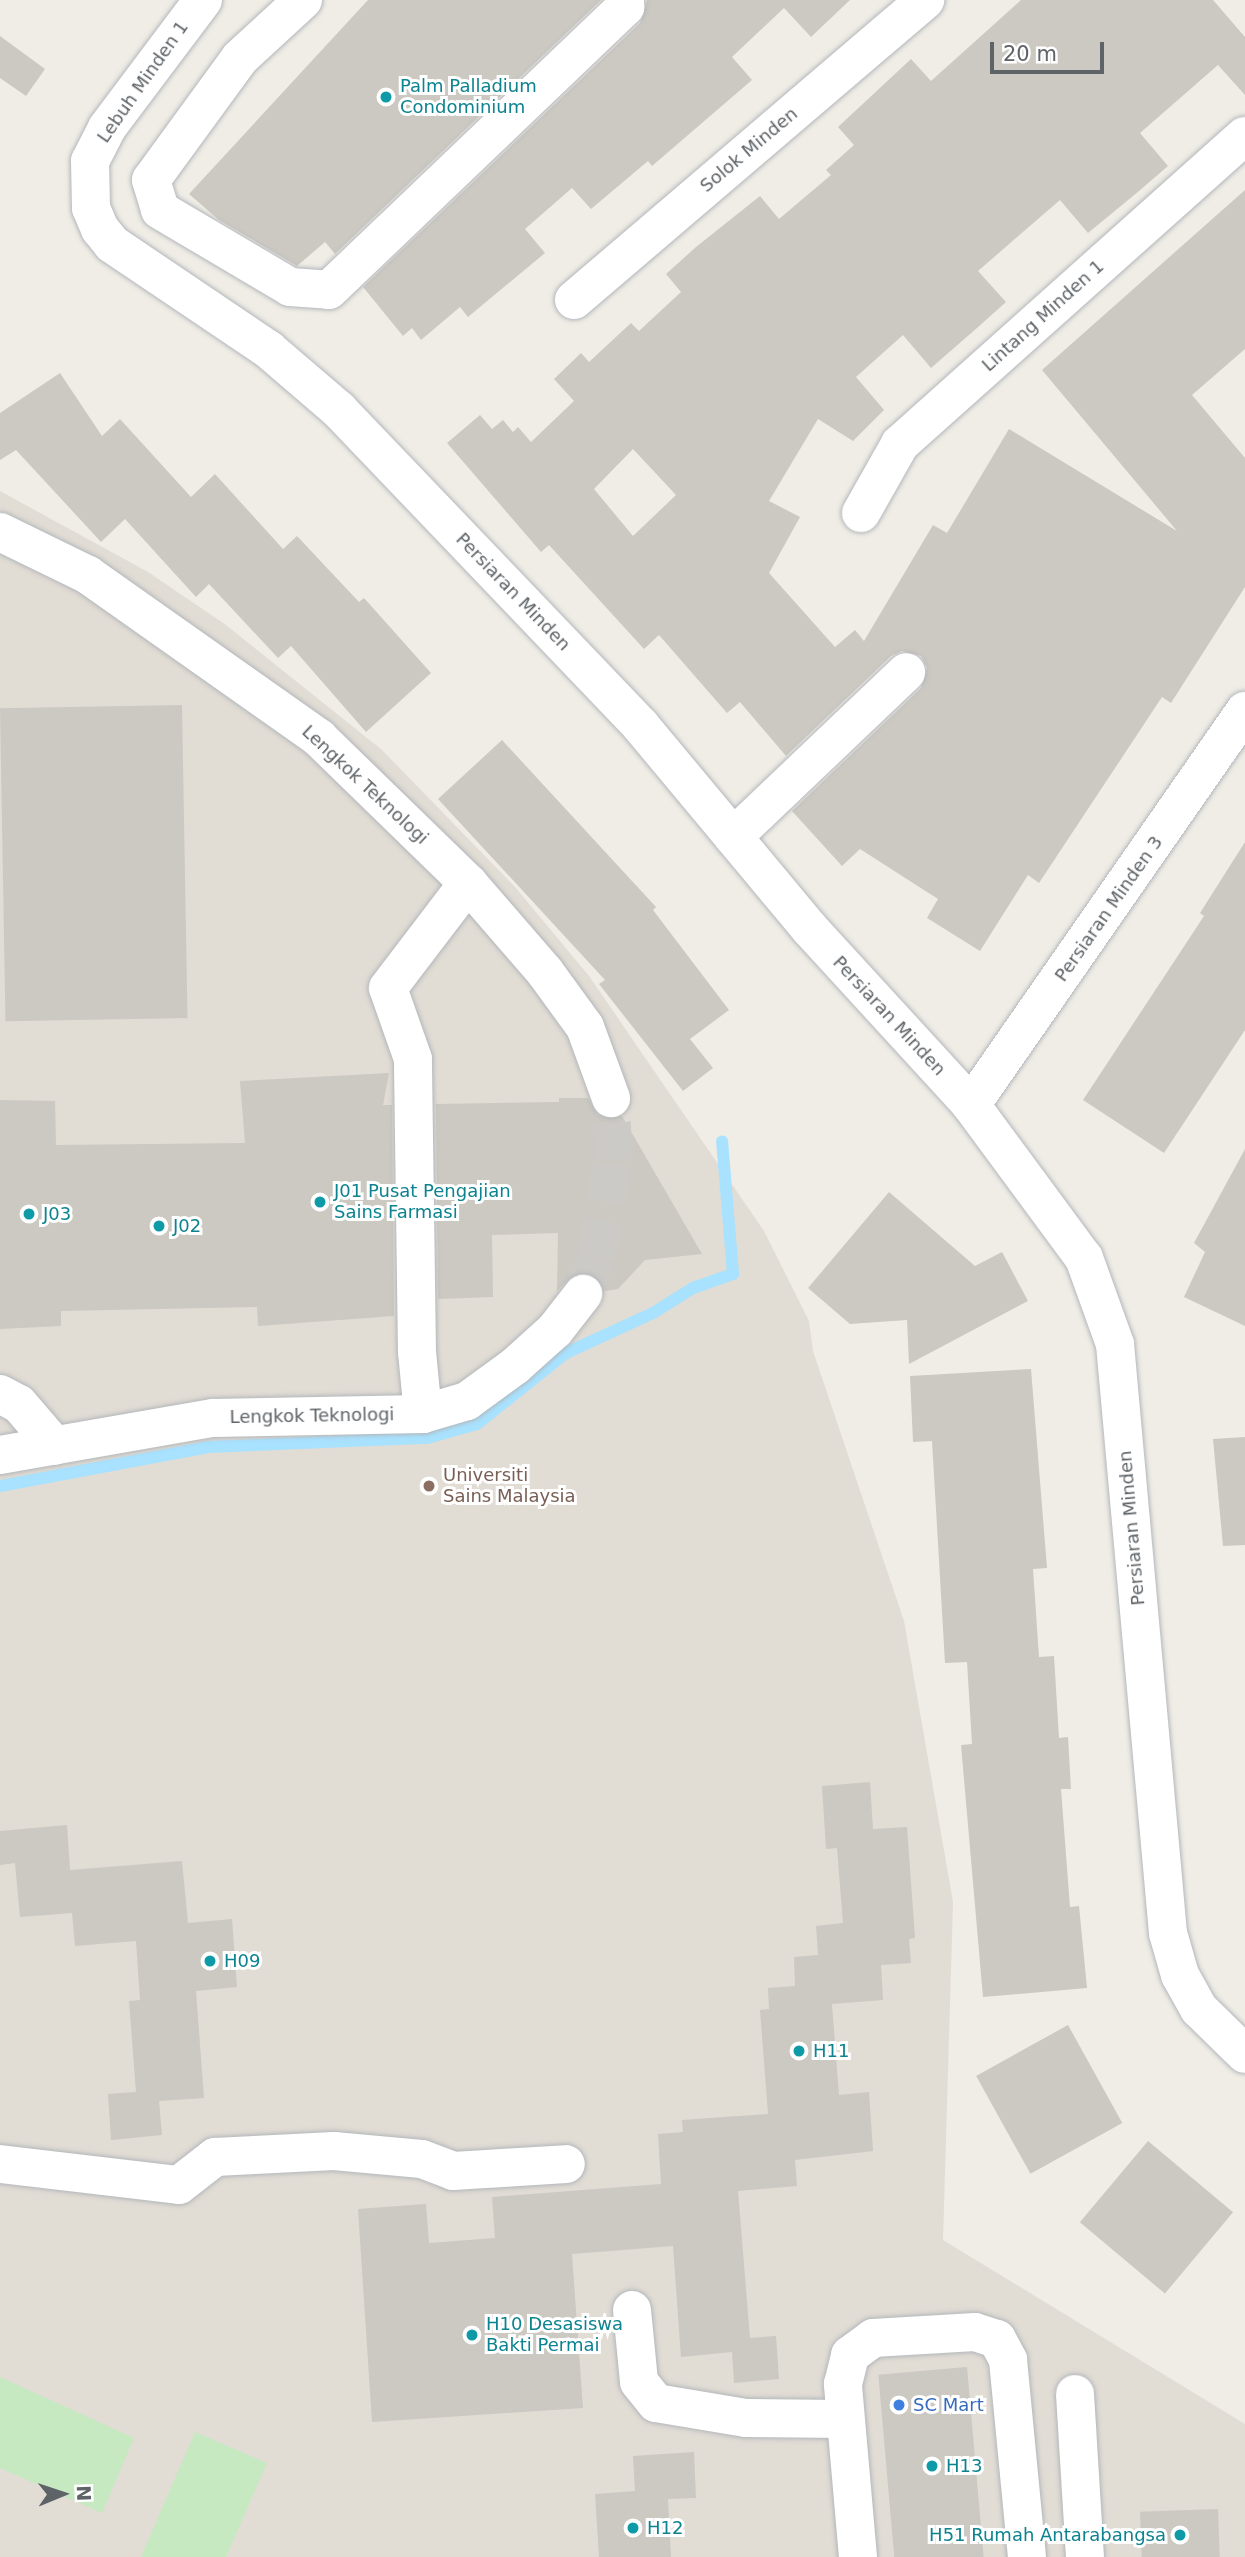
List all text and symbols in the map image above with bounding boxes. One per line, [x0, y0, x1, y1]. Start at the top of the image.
street label: Lebuh Minden 1 [93, 17, 193, 147]
scale bar [993, 28, 1107, 72]
text: 20 m [1003, 42, 1057, 66]
place label: Palm Palladium Condominium [400, 76, 537, 119]
marker: Palm Palladium Condominium [378, 89, 394, 105]
street label: Solok Minden [696, 103, 802, 197]
street label: Lintang Minden 1 [978, 256, 1108, 376]
street label: Persiaran Minden [451, 529, 575, 655]
street label: Lengkok Teknologi [297, 721, 433, 849]
street label: Persiaran Minden 3 [1051, 832, 1167, 986]
street label: Persiaran Minden [828, 952, 950, 1080]
place label: J01 Pusat Pengajian Sains Farmasi [334, 1181, 511, 1224]
marker: J01 Pusat Pengajian Sains Farmasi [312, 1194, 328, 1210]
place label: J03 [43, 1203, 71, 1225]
marker: J03 [21, 1206, 37, 1222]
place label: J02 [173, 1215, 201, 1237]
marker: J02 [151, 1218, 167, 1234]
street label: Lengkok Teknologi [229, 1404, 395, 1428]
street label: Persiaran Minden [1114, 1450, 1150, 1606]
place label: Universiti Sains Malaysia [443, 1465, 576, 1508]
marker: Universiti Sains Malaysia [421, 1478, 437, 1494]
place label: H09 [224, 1950, 260, 1972]
marker: H09 [202, 1953, 218, 1969]
place label: H11 [813, 2040, 849, 2062]
marker: H11 [791, 2043, 807, 2059]
place label: H10 Desasiswa Bakti Permai [486, 2314, 623, 2356]
marker: H10 Desasiswa Bakti Permai [464, 2327, 480, 2343]
place label: SC Mart [913, 2394, 984, 2416]
marker: SC Mart [891, 2397, 907, 2413]
place label: H13 [946, 2455, 982, 2477]
marker: H13 [924, 2458, 940, 2474]
north arrow [28, 2459, 98, 2529]
text: N [73, 2485, 95, 2502]
place label: H12 [647, 2517, 683, 2539]
marker: H12 [625, 2520, 641, 2536]
place label: H51 Rumah Antarabangsa [929, 2524, 1166, 2546]
marker: H51 Rumah Antarabangsa [1172, 2527, 1188, 2543]

